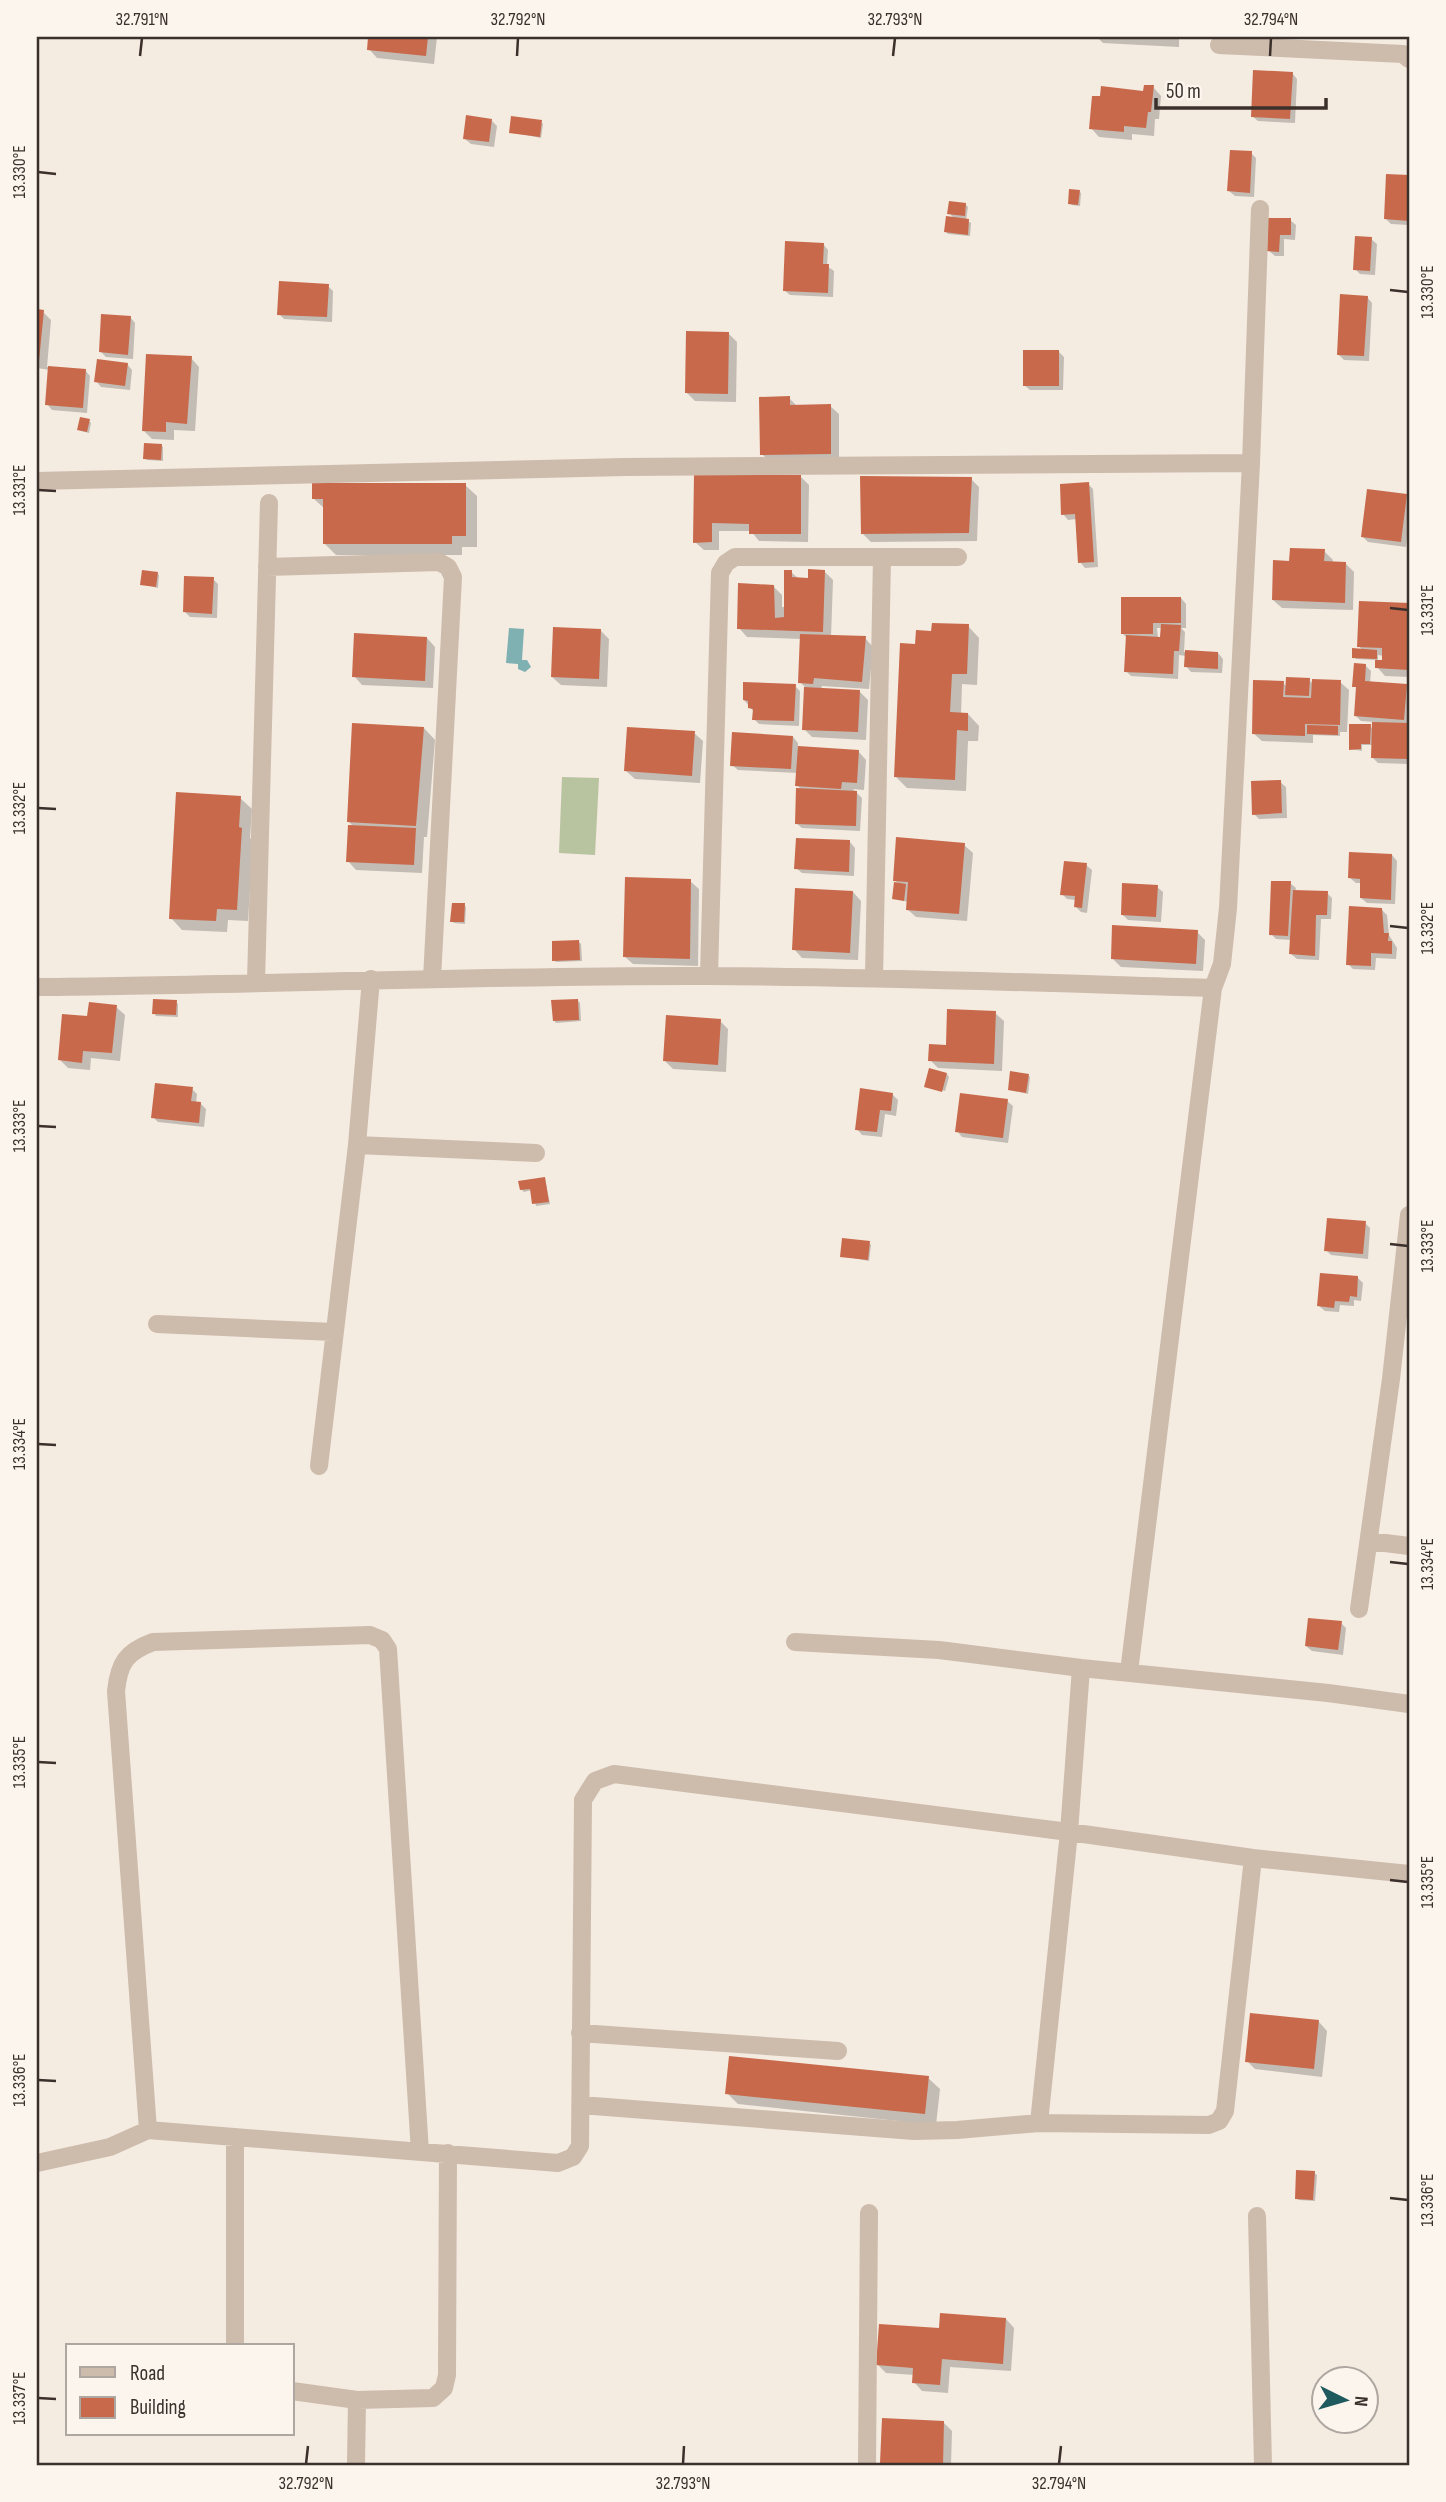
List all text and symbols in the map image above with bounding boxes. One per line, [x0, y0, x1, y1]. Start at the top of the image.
text: 32.791°N [115, 9, 169, 30]
text: 32.792°N [491, 9, 545, 30]
text: 32.793°N [867, 9, 923, 30]
text: 32.794°N [1244, 9, 1298, 30]
scale bar [1156, 66, 1325, 110]
text: 50 m [1166, 79, 1201, 104]
text: 13.330°E [9, 145, 30, 199]
text: 13.330°E [1417, 265, 1438, 319]
text: 13.331°E [9, 465, 30, 515]
text: 13.331°E [1417, 585, 1438, 635]
text: 13.332°E [9, 782, 30, 834]
text: 13.332°E [1417, 902, 1438, 954]
text: 13.333°E [9, 1100, 30, 1152]
text: 13.333°E [1417, 1220, 1438, 1272]
text: 13.334°E [9, 1418, 30, 1470]
text: 13.334°E [1417, 1538, 1438, 1590]
text: 13.335°E [9, 1736, 30, 1788]
text: 13.335°E [1417, 1856, 1438, 1908]
text: 13.336°E [9, 2054, 30, 2106]
text: 13.336°E [1417, 2174, 1438, 2226]
legend [66, 2344, 294, 2436]
text: Road [130, 2361, 165, 2386]
north arrow [1310, 2366, 1380, 2436]
text: 13.337°E [9, 2372, 30, 2424]
text: Building [130, 2395, 186, 2420]
text: N [1349, 2395, 1372, 2407]
text: 32.792°N [279, 2473, 333, 2494]
text: 32.793°N [655, 2473, 711, 2494]
text: 32.794°N [1032, 2473, 1086, 2494]

